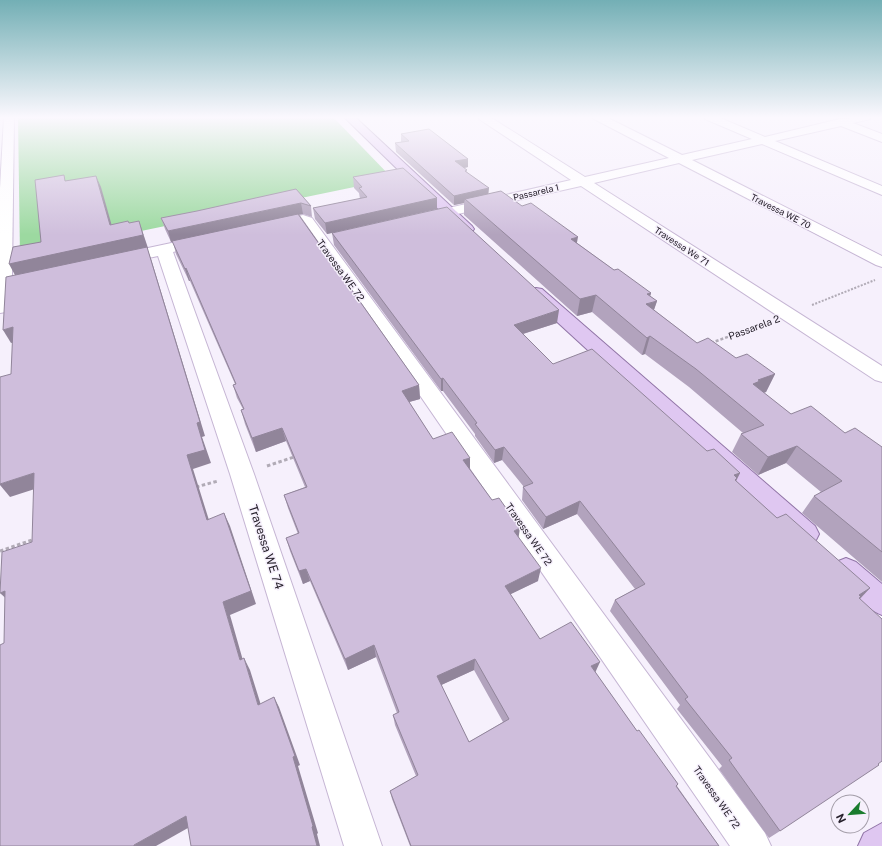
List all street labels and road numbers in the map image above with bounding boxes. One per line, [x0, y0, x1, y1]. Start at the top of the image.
street label: Passarela 1 [512, 181, 560, 203]
street label: Travessa WE 70 [749, 191, 813, 231]
street label: Travessa We 71 [652, 224, 712, 268]
street label: Travessa WE 72 [315, 237, 367, 303]
street label: Passarela 2 [727, 312, 781, 342]
street label: Travessa WE 72 [503, 501, 555, 568]
street label: Travessa WE 74 [246, 503, 286, 591]
street label: Travessa WE 72 [691, 764, 743, 831]

